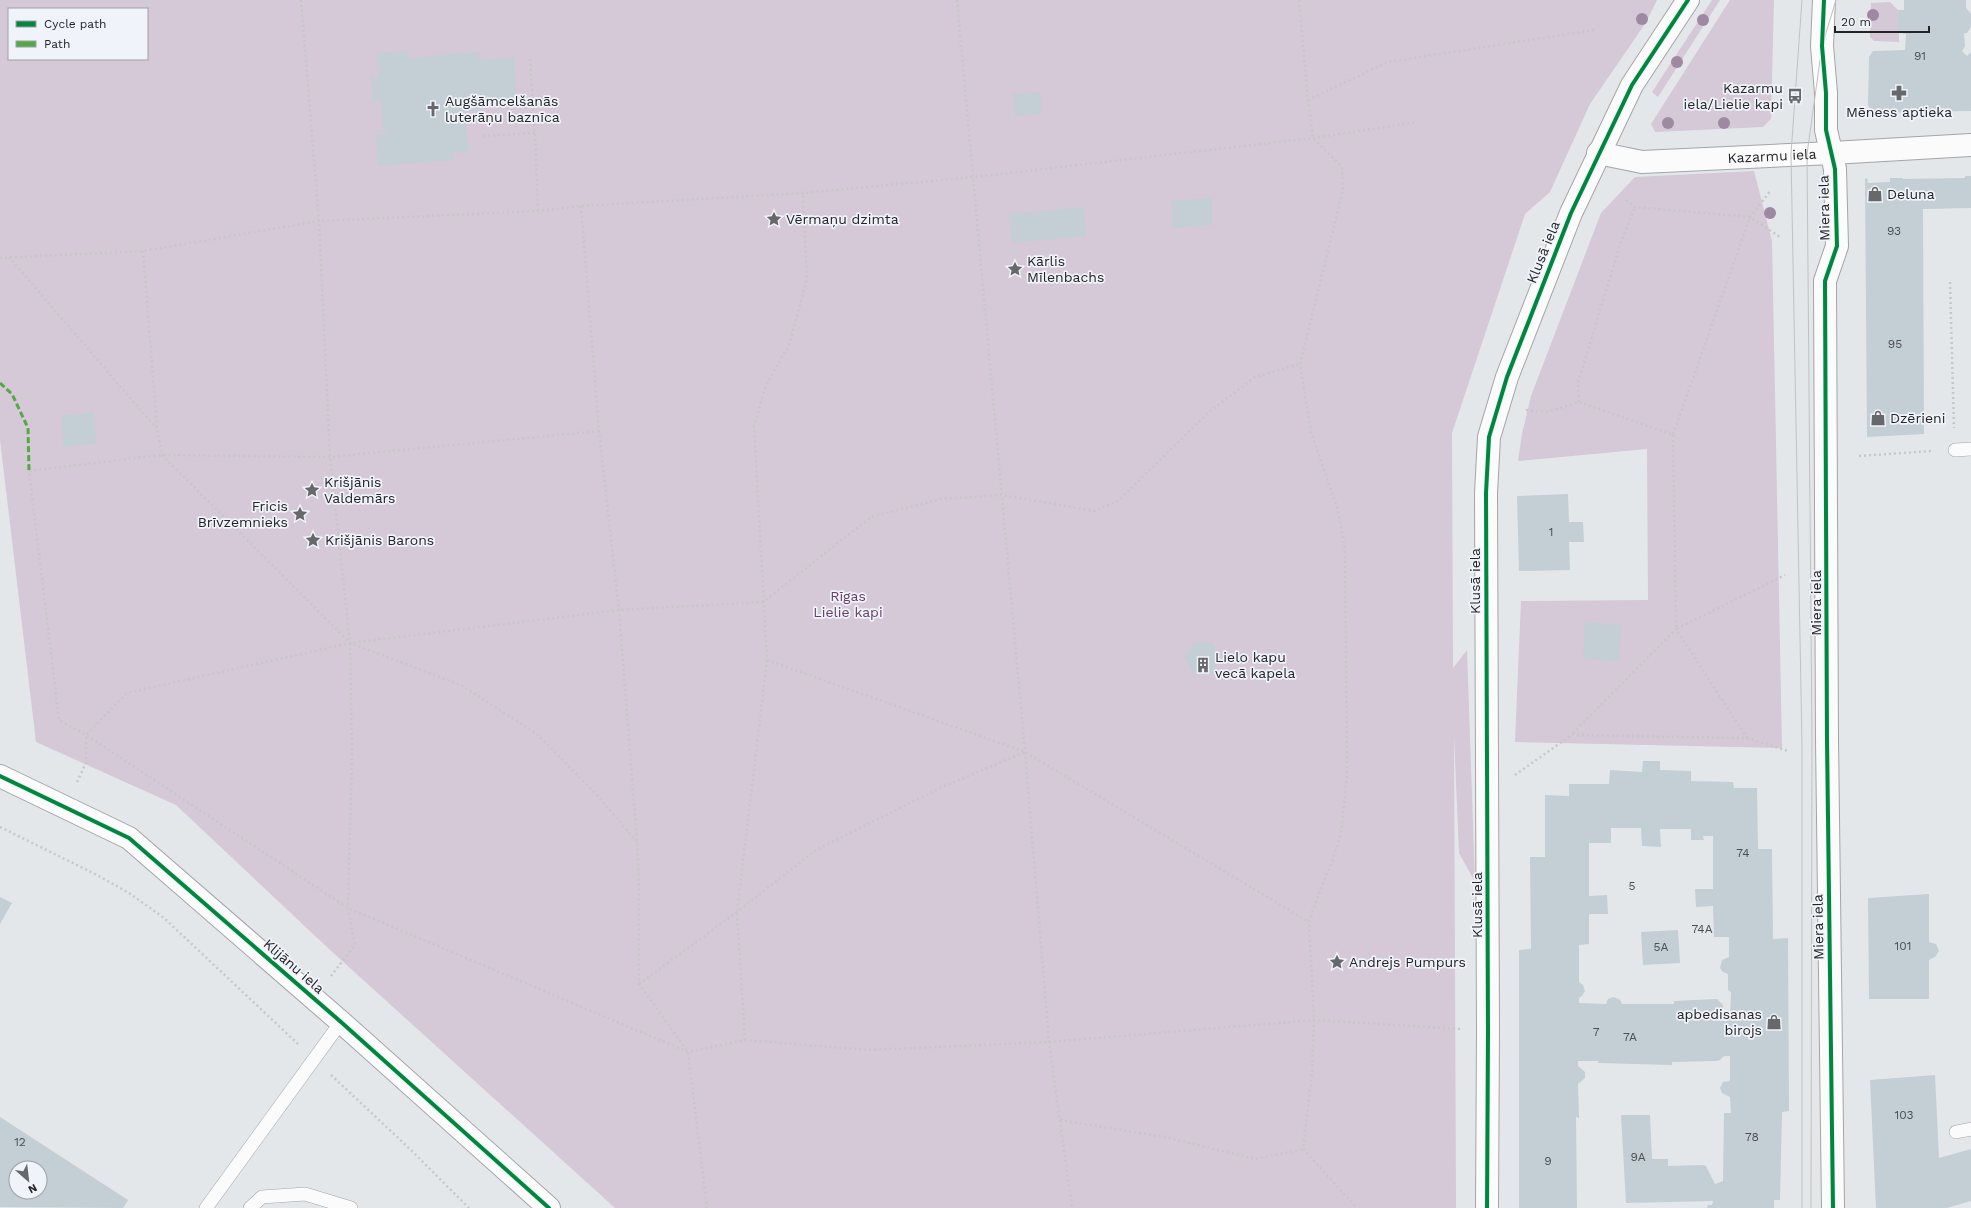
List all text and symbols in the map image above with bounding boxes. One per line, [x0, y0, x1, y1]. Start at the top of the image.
legend [8, 8, 148, 60]
scale bar [1835, 8, 1929, 34]
text: 20 m [1841, 15, 1871, 29]
text: Cycle path [44, 17, 106, 31]
text: Path [44, 37, 70, 51]
house number: 91 [1914, 49, 1926, 63]
place label: Kazarmu iela/Lielie kapi [1684, 80, 1783, 112]
pharmacy icon: Mēness aptieka [1890, 84, 1908, 102]
bus stop icon: Kazarmu iela/Lielie kapi [1786, 87, 1804, 105]
place label: Augšāmcelšanās luterāņu baznīca [445, 93, 560, 126]
church icon: Augšāmcelšanās luterāņu baznīca [424, 100, 442, 118]
place label: Mēness aptieka [1846, 104, 1952, 120]
street label: Kazarmu iela [1727, 146, 1817, 166]
street label: Miera iela [1815, 175, 1833, 241]
shop icon: Deluna [1866, 185, 1884, 203]
place label: Deluna [1887, 186, 1935, 202]
place icon: Vērmaņu dzimta [765, 210, 783, 228]
place label: Vērmaņu dzimta [786, 211, 899, 228]
street label: Klusā iela [1523, 218, 1563, 286]
house number: 93 [1887, 224, 1901, 238]
place label: Kārlis Mīlenbachs [1027, 253, 1104, 285]
place icon: Kārlis Mīlenbachs [1006, 260, 1024, 278]
house number: 95 [1888, 337, 1902, 351]
shop icon: Dzērieni [1869, 409, 1887, 427]
place label: Dzērieni [1890, 410, 1945, 426]
place label: Krišjānis Valdemārs [324, 474, 395, 506]
place icon: Krišjānis Valdemārs [303, 481, 321, 499]
place label: Fricis Brīvzemnieks [198, 498, 288, 530]
place icon: Fricis Brīvzemnieks [291, 505, 309, 523]
house number: 1 [1549, 525, 1553, 539]
place icon: Krišjānis Barons [304, 531, 322, 549]
place label: Krišjānis Barons [325, 532, 434, 548]
street label: Klusā iela [1467, 548, 1483, 614]
street label: Miera iela [1808, 570, 1824, 636]
park label: Rīgas Lielie kapi [813, 588, 883, 620]
place label: Lielo kapu vecā kapela [1215, 649, 1295, 681]
building icon: Lielo kapu vecā kapela [1194, 656, 1212, 674]
house number: 74 [1736, 846, 1750, 860]
street label: Klusā iela [1469, 872, 1485, 938]
house number: 5 [1629, 879, 1636, 893]
street label: Miera iela [1809, 894, 1827, 960]
house number: 74A [1691, 922, 1713, 936]
street label: Klijānu iela [260, 935, 328, 997]
house number: 101 [1895, 939, 1911, 953]
house number: 5A [1654, 940, 1669, 954]
place icon: Andrejs Pumpurs [1328, 953, 1346, 971]
place label: Andrejs Pumpurs [1349, 954, 1466, 970]
place label: apbedisanas birojs [1677, 1006, 1762, 1038]
shop icon: apbedisanas birojs [1765, 1013, 1783, 1031]
house number: 7 [1593, 1025, 1600, 1039]
house number: 7A [1623, 1030, 1637, 1044]
house number: 103 [1895, 1108, 1913, 1122]
house number: 78 [1745, 1130, 1759, 1144]
house number: 12 [14, 1135, 26, 1149]
house number: 9A [1630, 1150, 1646, 1164]
house number: 9 [1544, 1154, 1552, 1168]
north arrow [8, 1160, 48, 1200]
text: N [26, 1181, 39, 1196]

